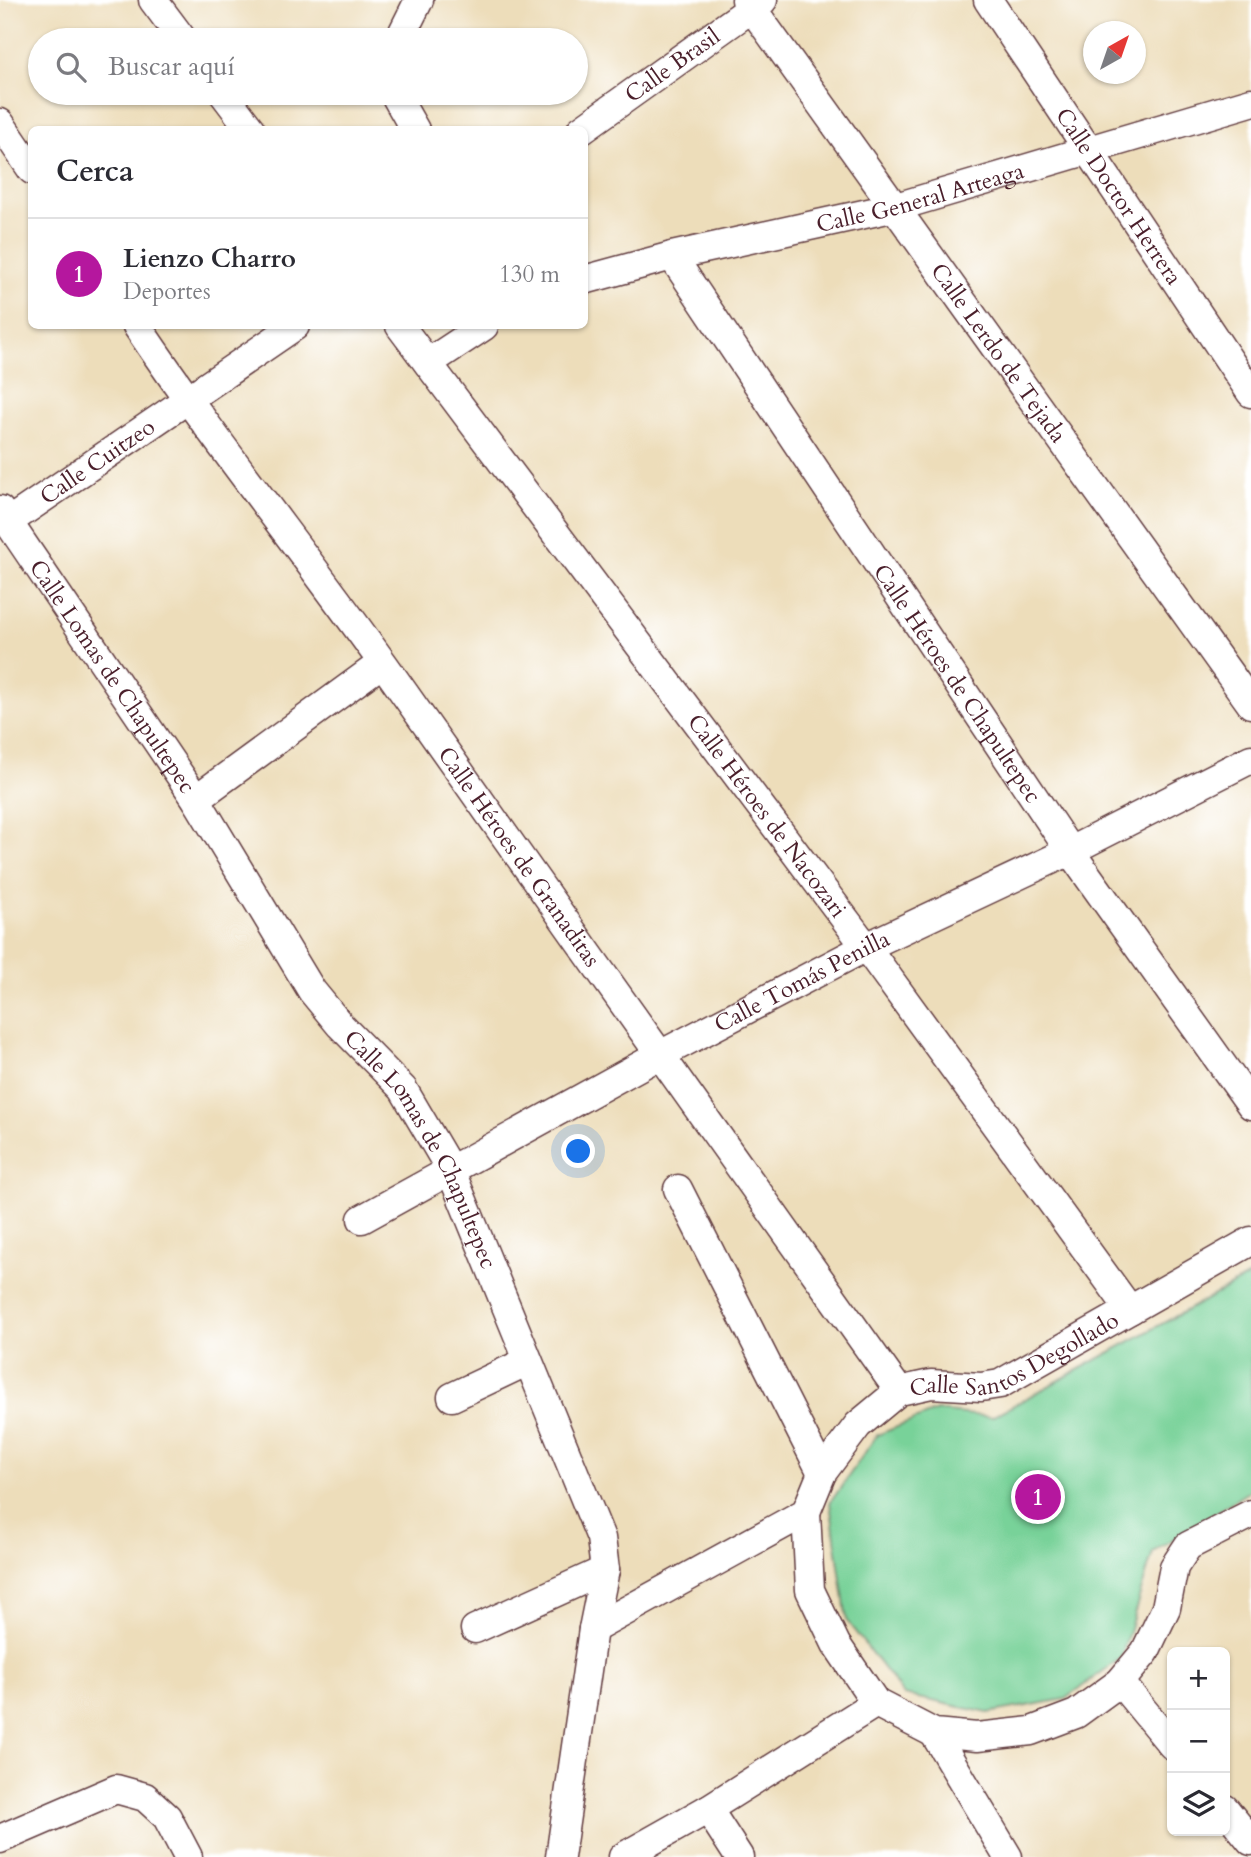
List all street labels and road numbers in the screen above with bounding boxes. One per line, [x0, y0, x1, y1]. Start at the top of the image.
street label: Calle Brasil [619, 21, 726, 110]
street label: Calle Doctor Herrera [1048, 102, 1189, 291]
street label: Calle General Arteaga [813, 155, 1028, 240]
street label: Calle Lerdo de Tejada [923, 257, 1074, 449]
street label: Calle Cuitzeo [34, 411, 161, 512]
street label: Calle Lomas de Chapultepec [22, 554, 203, 800]
street label: Calle Héroes de Chapultepec [866, 558, 1049, 809]
street label: Calle Héroes de Nacozari [680, 708, 854, 924]
street label: Calle Héroes de Granaditas [431, 740, 608, 973]
street label: Calle Tomás Penilla [709, 923, 895, 1040]
street label: Calle Lomas de Chapultepec [337, 1023, 504, 1273]
street label: Calle Santos Degollado [907, 1305, 1124, 1404]

